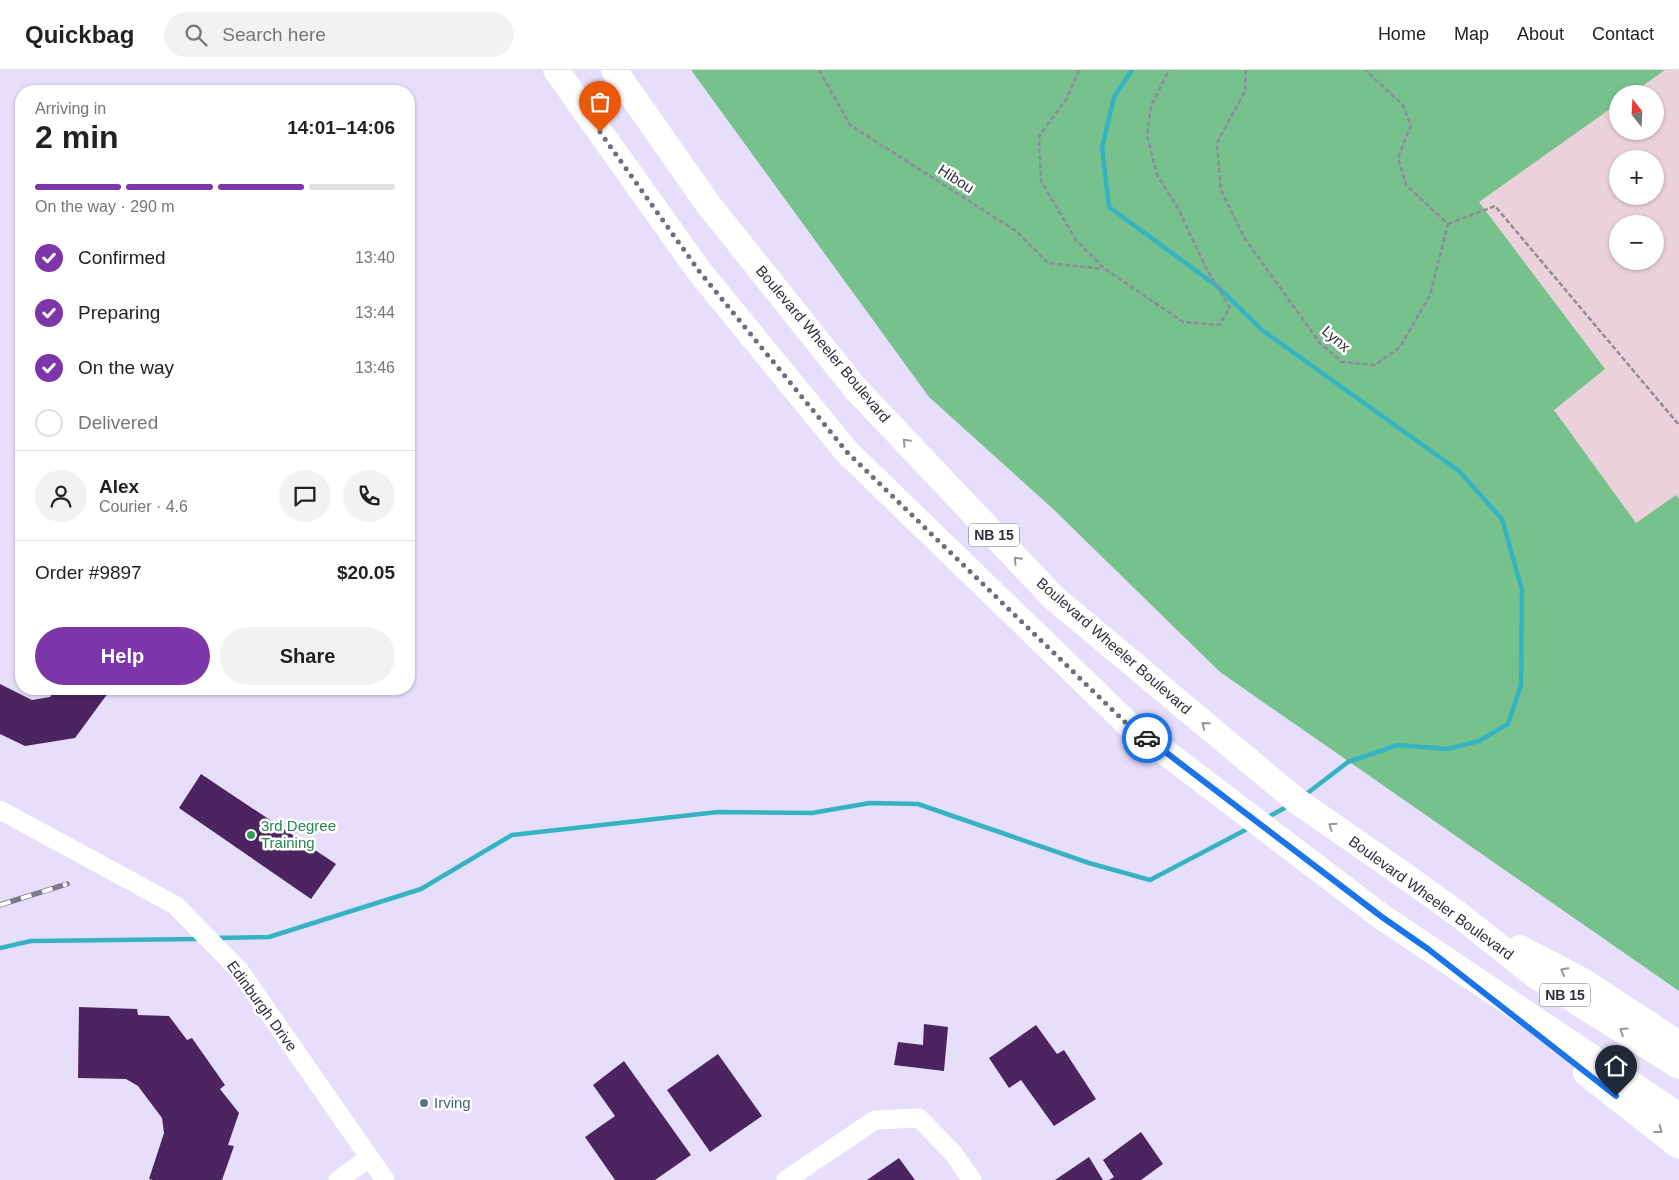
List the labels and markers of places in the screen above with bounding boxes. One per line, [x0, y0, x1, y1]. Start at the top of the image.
pin [579, 81, 621, 132]
place label: 3rd Degree Training [261, 817, 336, 851]
marker: 3rd Degree Training [245, 829, 257, 841]
pin [1595, 1045, 1637, 1096]
place label: Irving [434, 1094, 471, 1111]
marker: Irving [418, 1097, 430, 1109]

